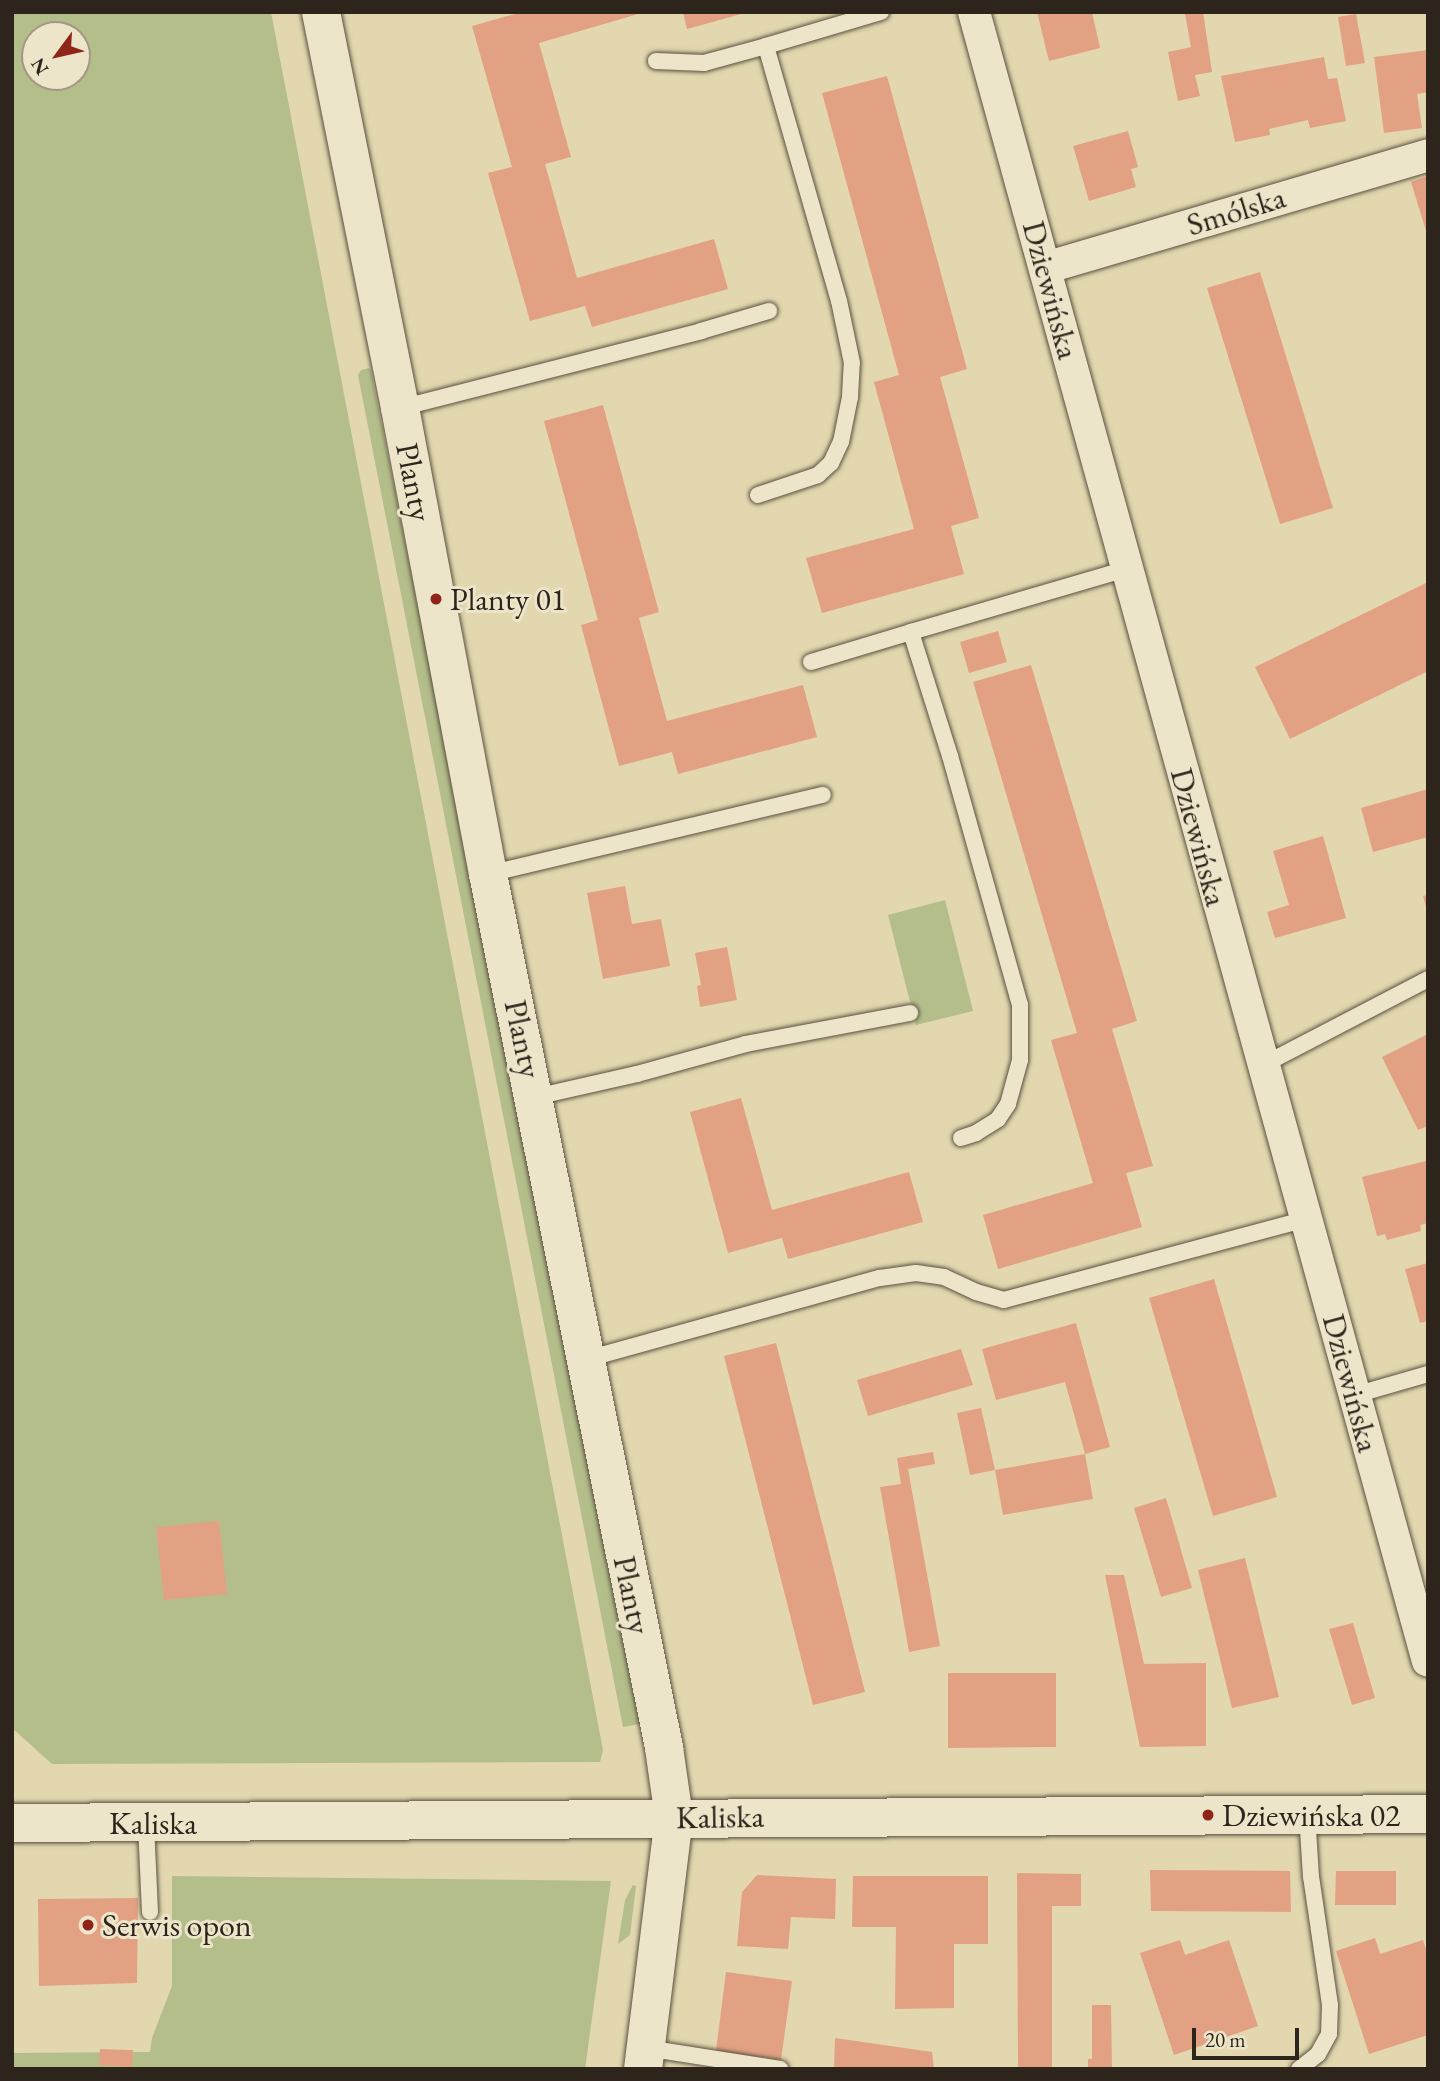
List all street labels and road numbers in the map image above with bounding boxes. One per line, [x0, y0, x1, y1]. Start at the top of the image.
street label: Smólska [1182, 178, 1290, 244]
street label: Dziewińska [1014, 217, 1088, 363]
street label: Planty [388, 440, 440, 524]
street label: Dziewińska [1162, 764, 1236, 910]
street label: Planty [496, 996, 550, 1082]
street label: Dziewińska [1314, 1310, 1388, 1456]
street label: Planty [605, 1552, 659, 1638]
street label: Kaliska [676, 1797, 764, 1837]
street label: Kaliska [109, 1804, 197, 1842]

